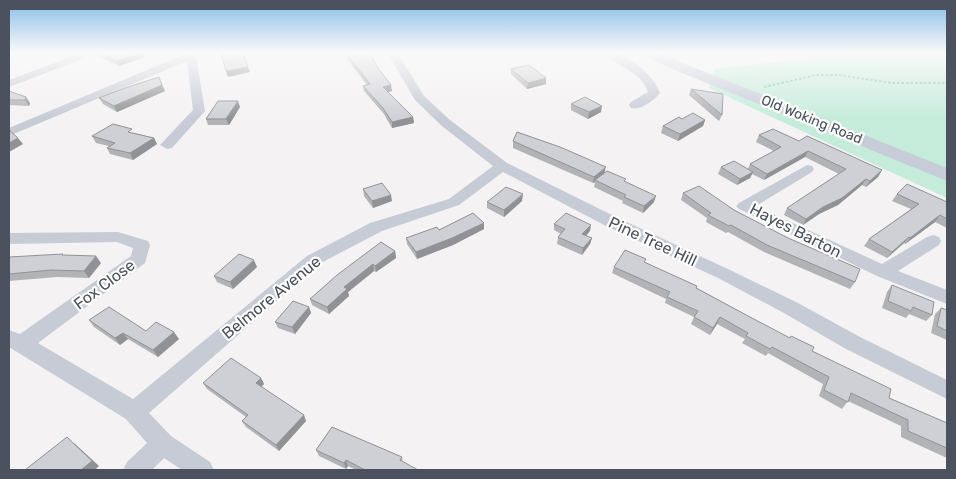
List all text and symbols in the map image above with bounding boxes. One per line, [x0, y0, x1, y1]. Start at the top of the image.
street label: Old Woking Road [759, 91, 865, 147]
street label: Hayes Barton [747, 199, 845, 262]
street label: Pine Tree Hill [606, 213, 700, 270]
street label: Belmore Avenue [218, 252, 324, 343]
street label: Fox Close [70, 255, 139, 314]

